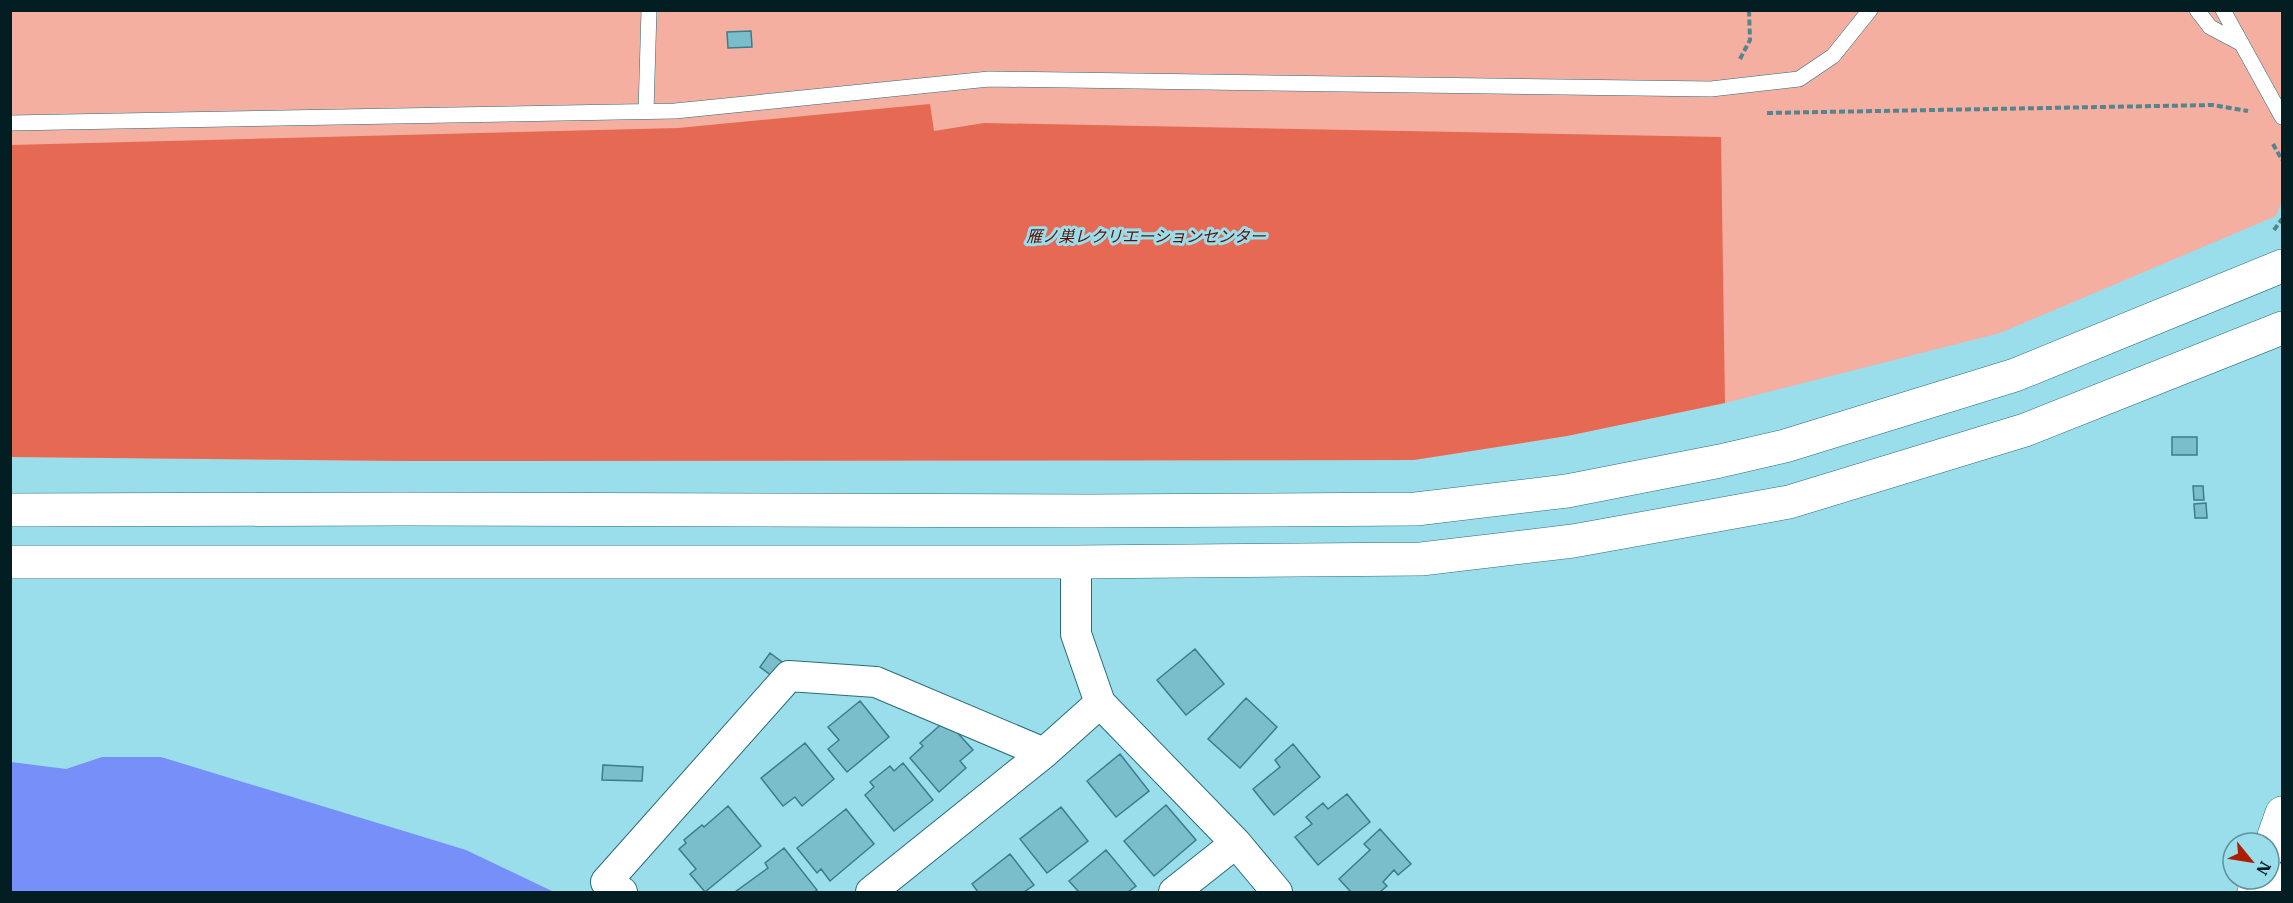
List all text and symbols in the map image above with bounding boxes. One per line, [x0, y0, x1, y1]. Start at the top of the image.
park label: 雁ノ巣レクリエーションセンター [1026, 226, 1267, 246]
north arrow [2221, 831, 2281, 891]
text: N [2252, 858, 2276, 879]

